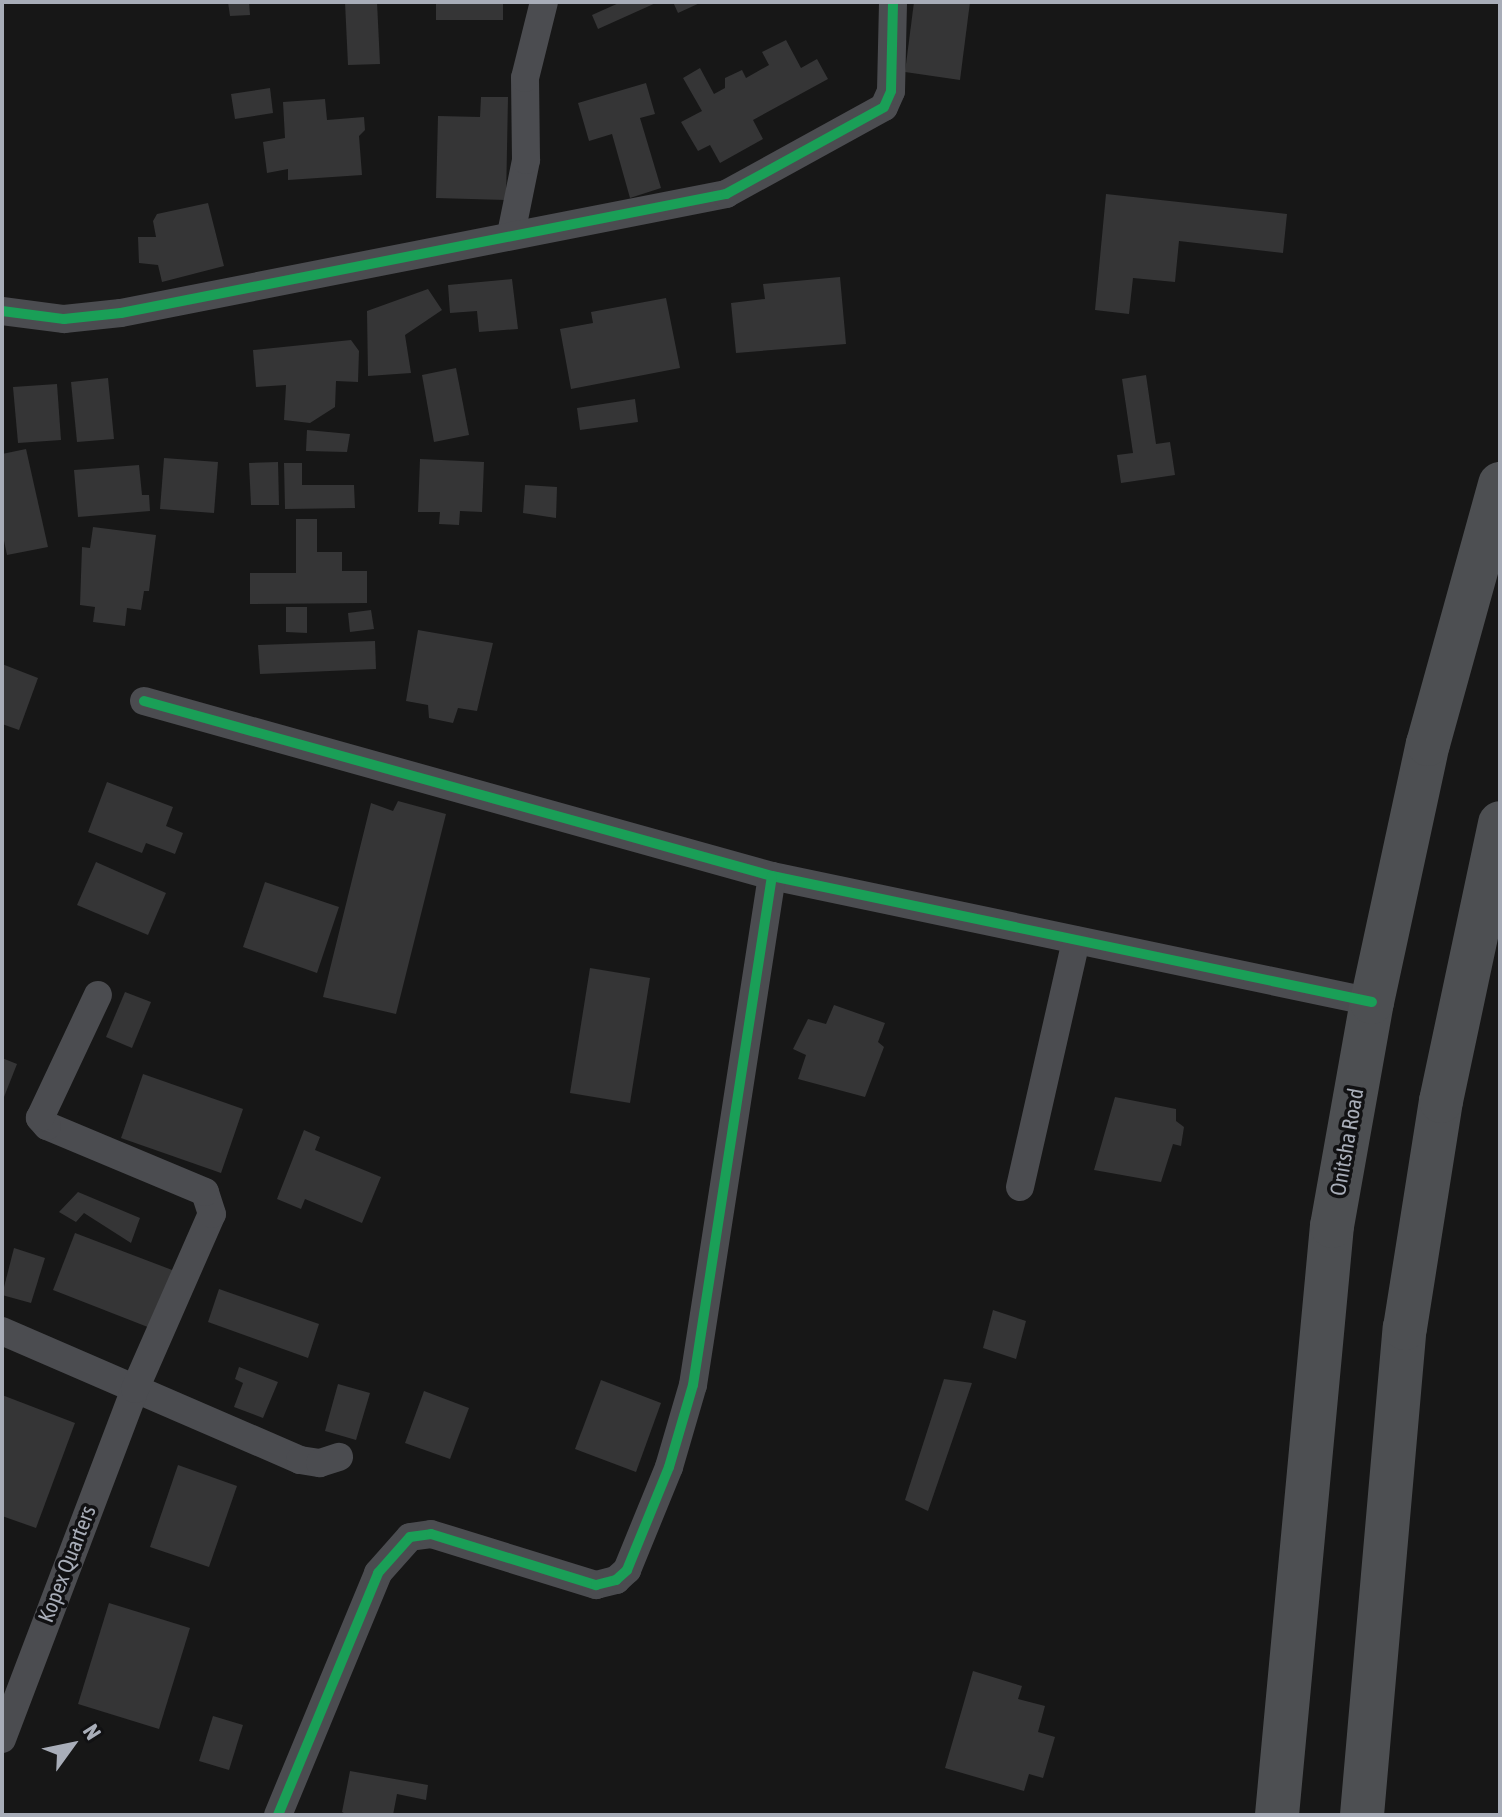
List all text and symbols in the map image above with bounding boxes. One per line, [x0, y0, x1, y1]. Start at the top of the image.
street label: Onitsha Road [1325, 1086, 1369, 1198]
street label: Kopex Quarters [33, 1502, 101, 1626]
north arrow [32, 1705, 112, 1785]
text: N [78, 1719, 107, 1744]

